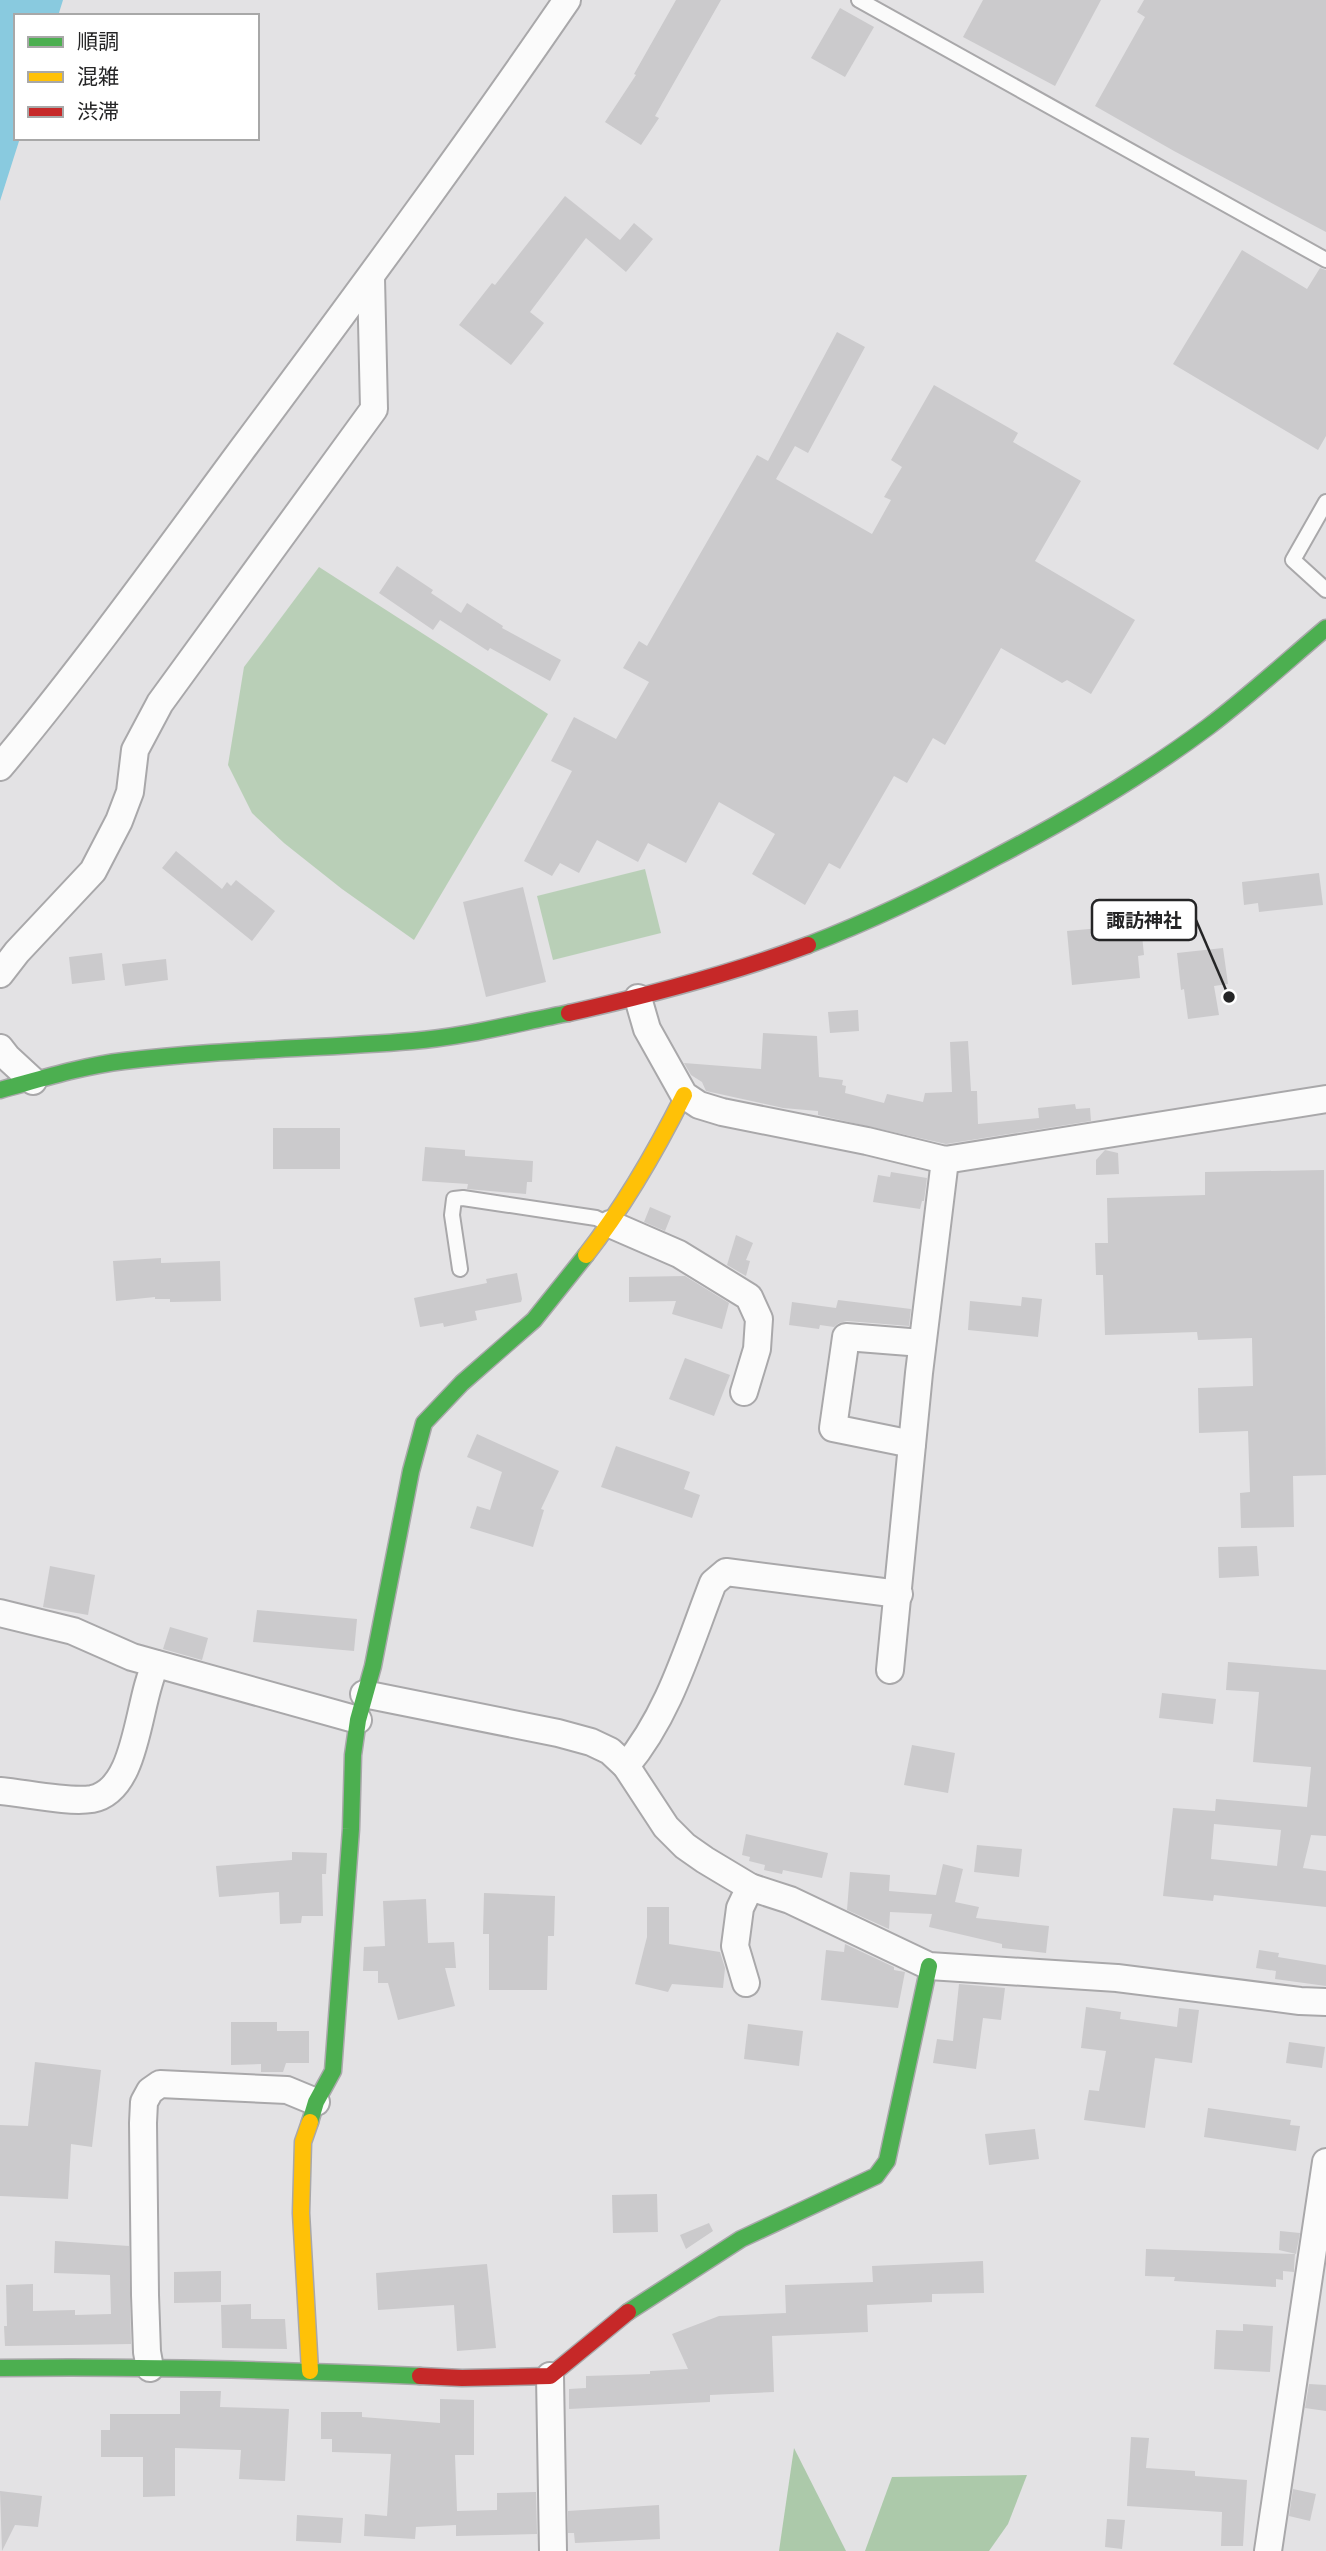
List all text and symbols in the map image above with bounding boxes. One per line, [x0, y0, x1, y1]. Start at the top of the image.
legend [14, 14, 259, 140]
text: 順調 [77, 30, 119, 54]
text: 混雑 [77, 65, 119, 89]
text: 渋滞 [77, 100, 119, 124]
callout: 諏訪神社 [1092, 900, 1196, 940]
text: 諏訪神社 [1106, 909, 1182, 932]

